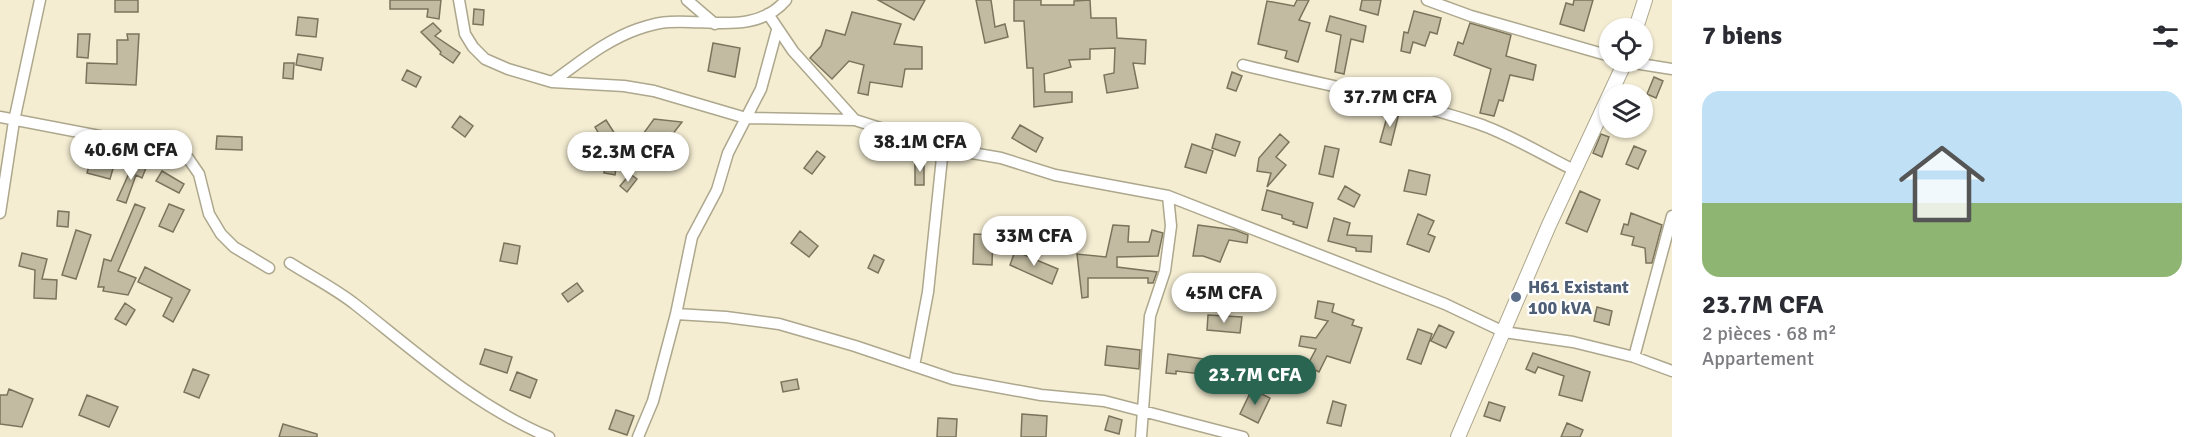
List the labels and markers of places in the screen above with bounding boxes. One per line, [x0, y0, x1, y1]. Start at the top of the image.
pin: 37.7M CFA [1321, 77, 1459, 128]
pin: 38.1M CFA [851, 122, 989, 173]
pin: 40.6M CFA [62, 130, 200, 181]
pin: 52.3M CFA [559, 132, 697, 183]
pin: 33M CFA [979, 216, 1089, 267]
pin: 45M CFA [1169, 273, 1279, 324]
place label: H61 Existant 100 kVA [1528, 276, 1629, 319]
marker: H61 Existant 100 kVA [1509, 290, 1523, 304]
pin: 23.7M CFA [1186, 355, 1324, 406]

